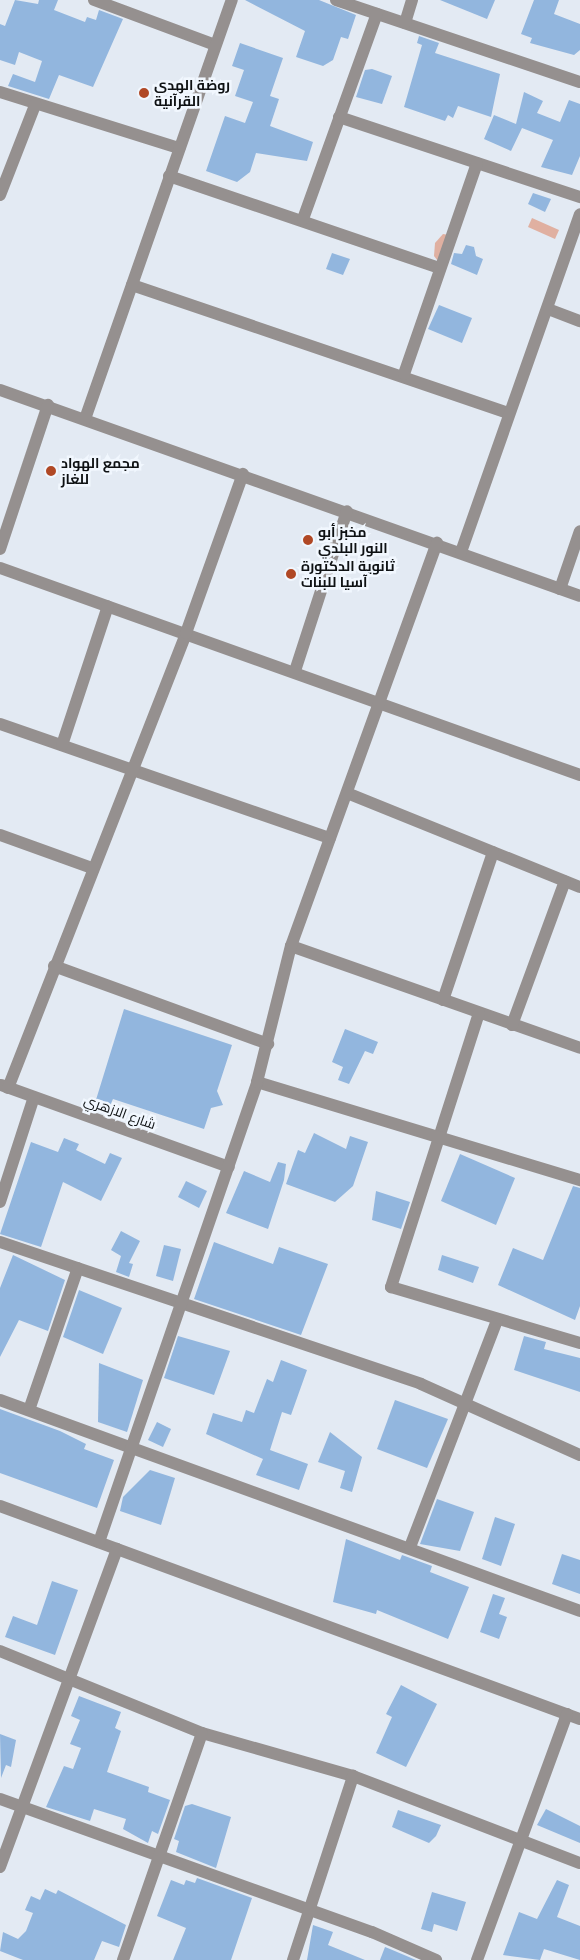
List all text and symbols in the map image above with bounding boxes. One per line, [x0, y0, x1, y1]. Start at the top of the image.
place label: روضة الهدى القرآنية [154, 77, 230, 110]
marker: روضة الهدى القرآنية [138, 87, 150, 99]
place label: مجمع الهواد للغاز [61, 455, 140, 488]
marker: مجمع الهواد للغاز [45, 465, 57, 477]
place label: مخبز أبو النور البلدي [318, 524, 388, 556]
marker: مخبز أبو النور البلدي [302, 534, 314, 546]
place label: ثانوية الدكتورة آسيا للبنات [301, 558, 395, 590]
marker: ثانوية الدكتورة آسيا للبنات [285, 568, 297, 580]
street label: شارع الازهري [82, 1091, 158, 1133]

